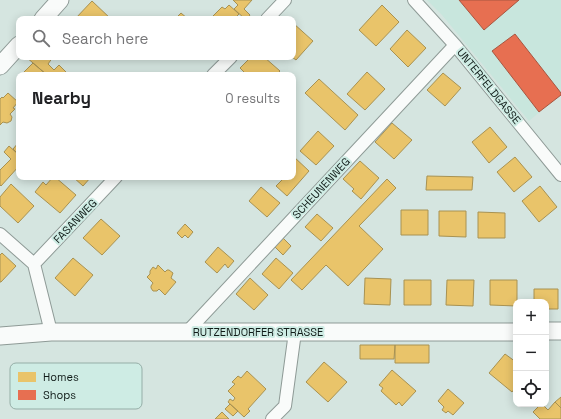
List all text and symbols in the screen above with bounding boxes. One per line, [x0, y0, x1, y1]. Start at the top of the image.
search box [16, 16, 296, 60]
icon: search [30, 27, 52, 49]
text: Search here [62, 29, 148, 48]
street label: UNTERFELDGASSE [454, 45, 524, 127]
text: Nearby [32, 87, 91, 109]
text: 0 results [225, 90, 280, 107]
street label: SCHEUNENWEG [289, 155, 353, 221]
street label: FASANWEG [50, 196, 100, 246]
map controls [513, 299, 549, 407]
button: + [513, 299, 549, 335]
street label: RUTZENDORFER STRASSE [193, 325, 323, 339]
button: − [513, 335, 549, 371]
legend [10, 363, 142, 409]
text: Homes [43, 370, 79, 384]
button: locate [513, 371, 549, 407]
text: Shops [43, 388, 76, 402]

